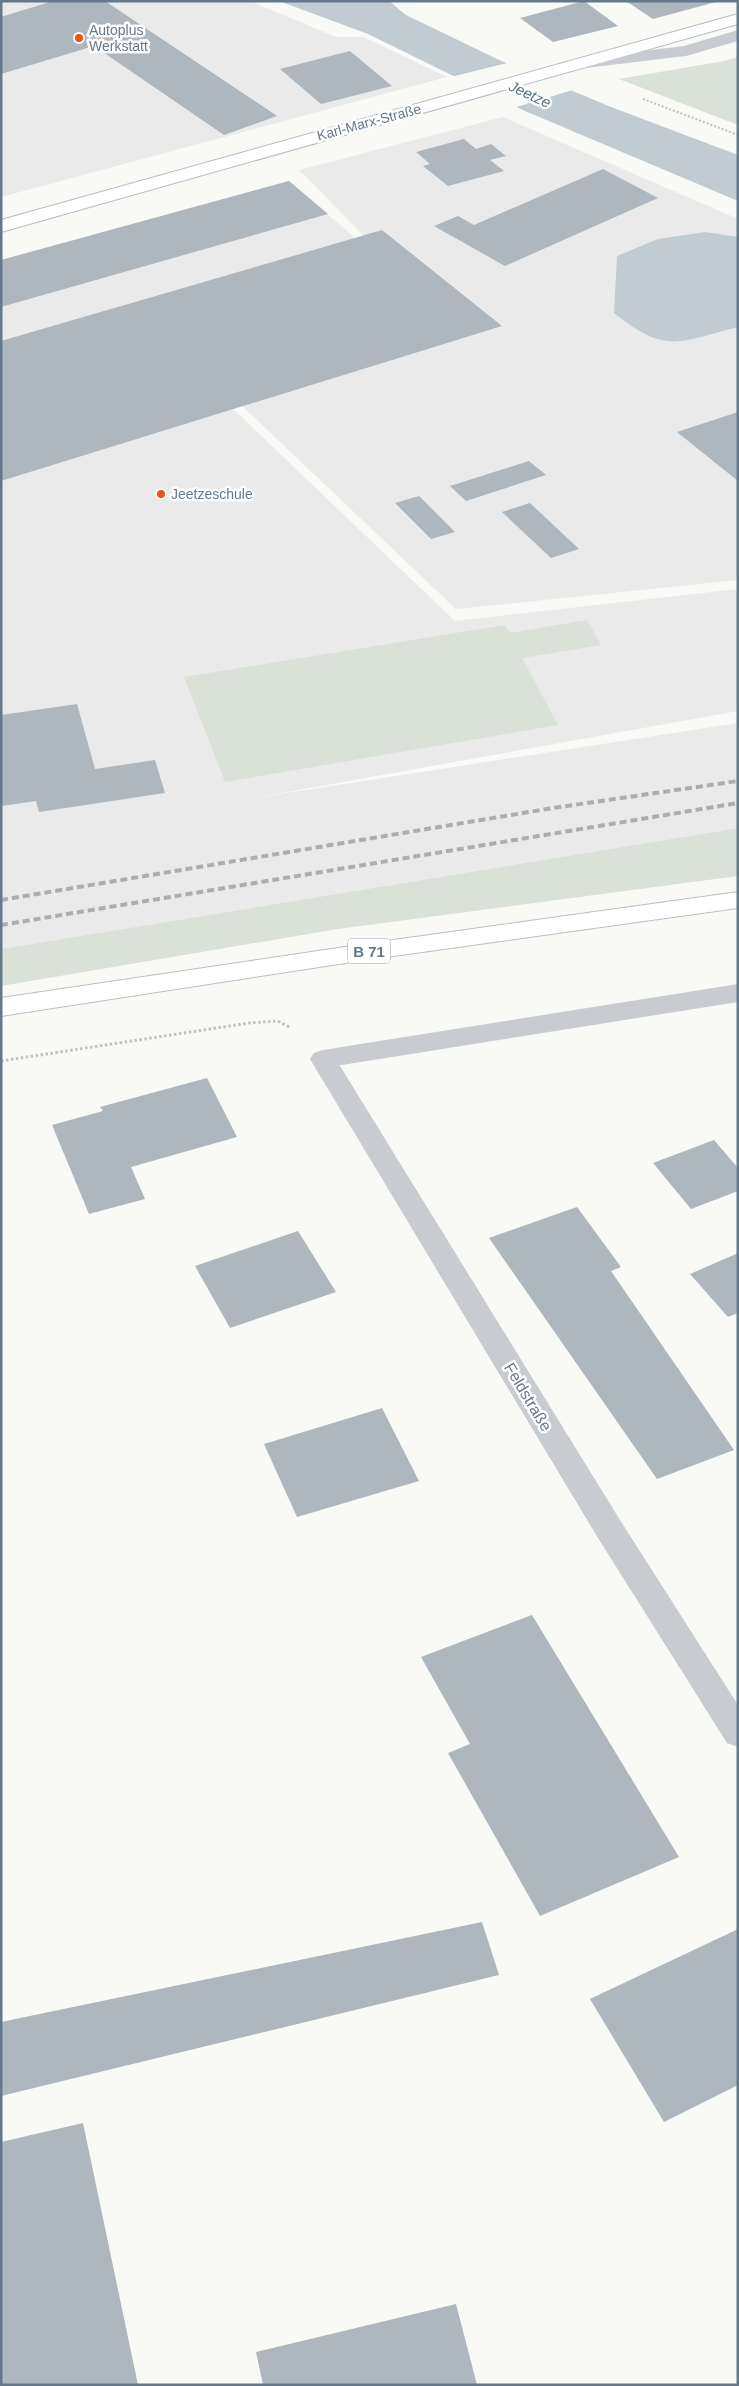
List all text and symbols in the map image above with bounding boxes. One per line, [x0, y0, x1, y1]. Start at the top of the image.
place label: Autoplus Werkstatt [89, 22, 148, 54]
marker: Autoplus Werkstatt [73, 32, 85, 44]
water label: Jeetze [505, 77, 554, 111]
street label: Karl-Marx-Straße [315, 100, 423, 144]
place label: Jeetzeschule [171, 486, 253, 502]
marker: Jeetzeschule [155, 488, 167, 500]
road number: B 71 [348, 938, 390, 964]
street label: Feldstraße [501, 1360, 555, 1434]

